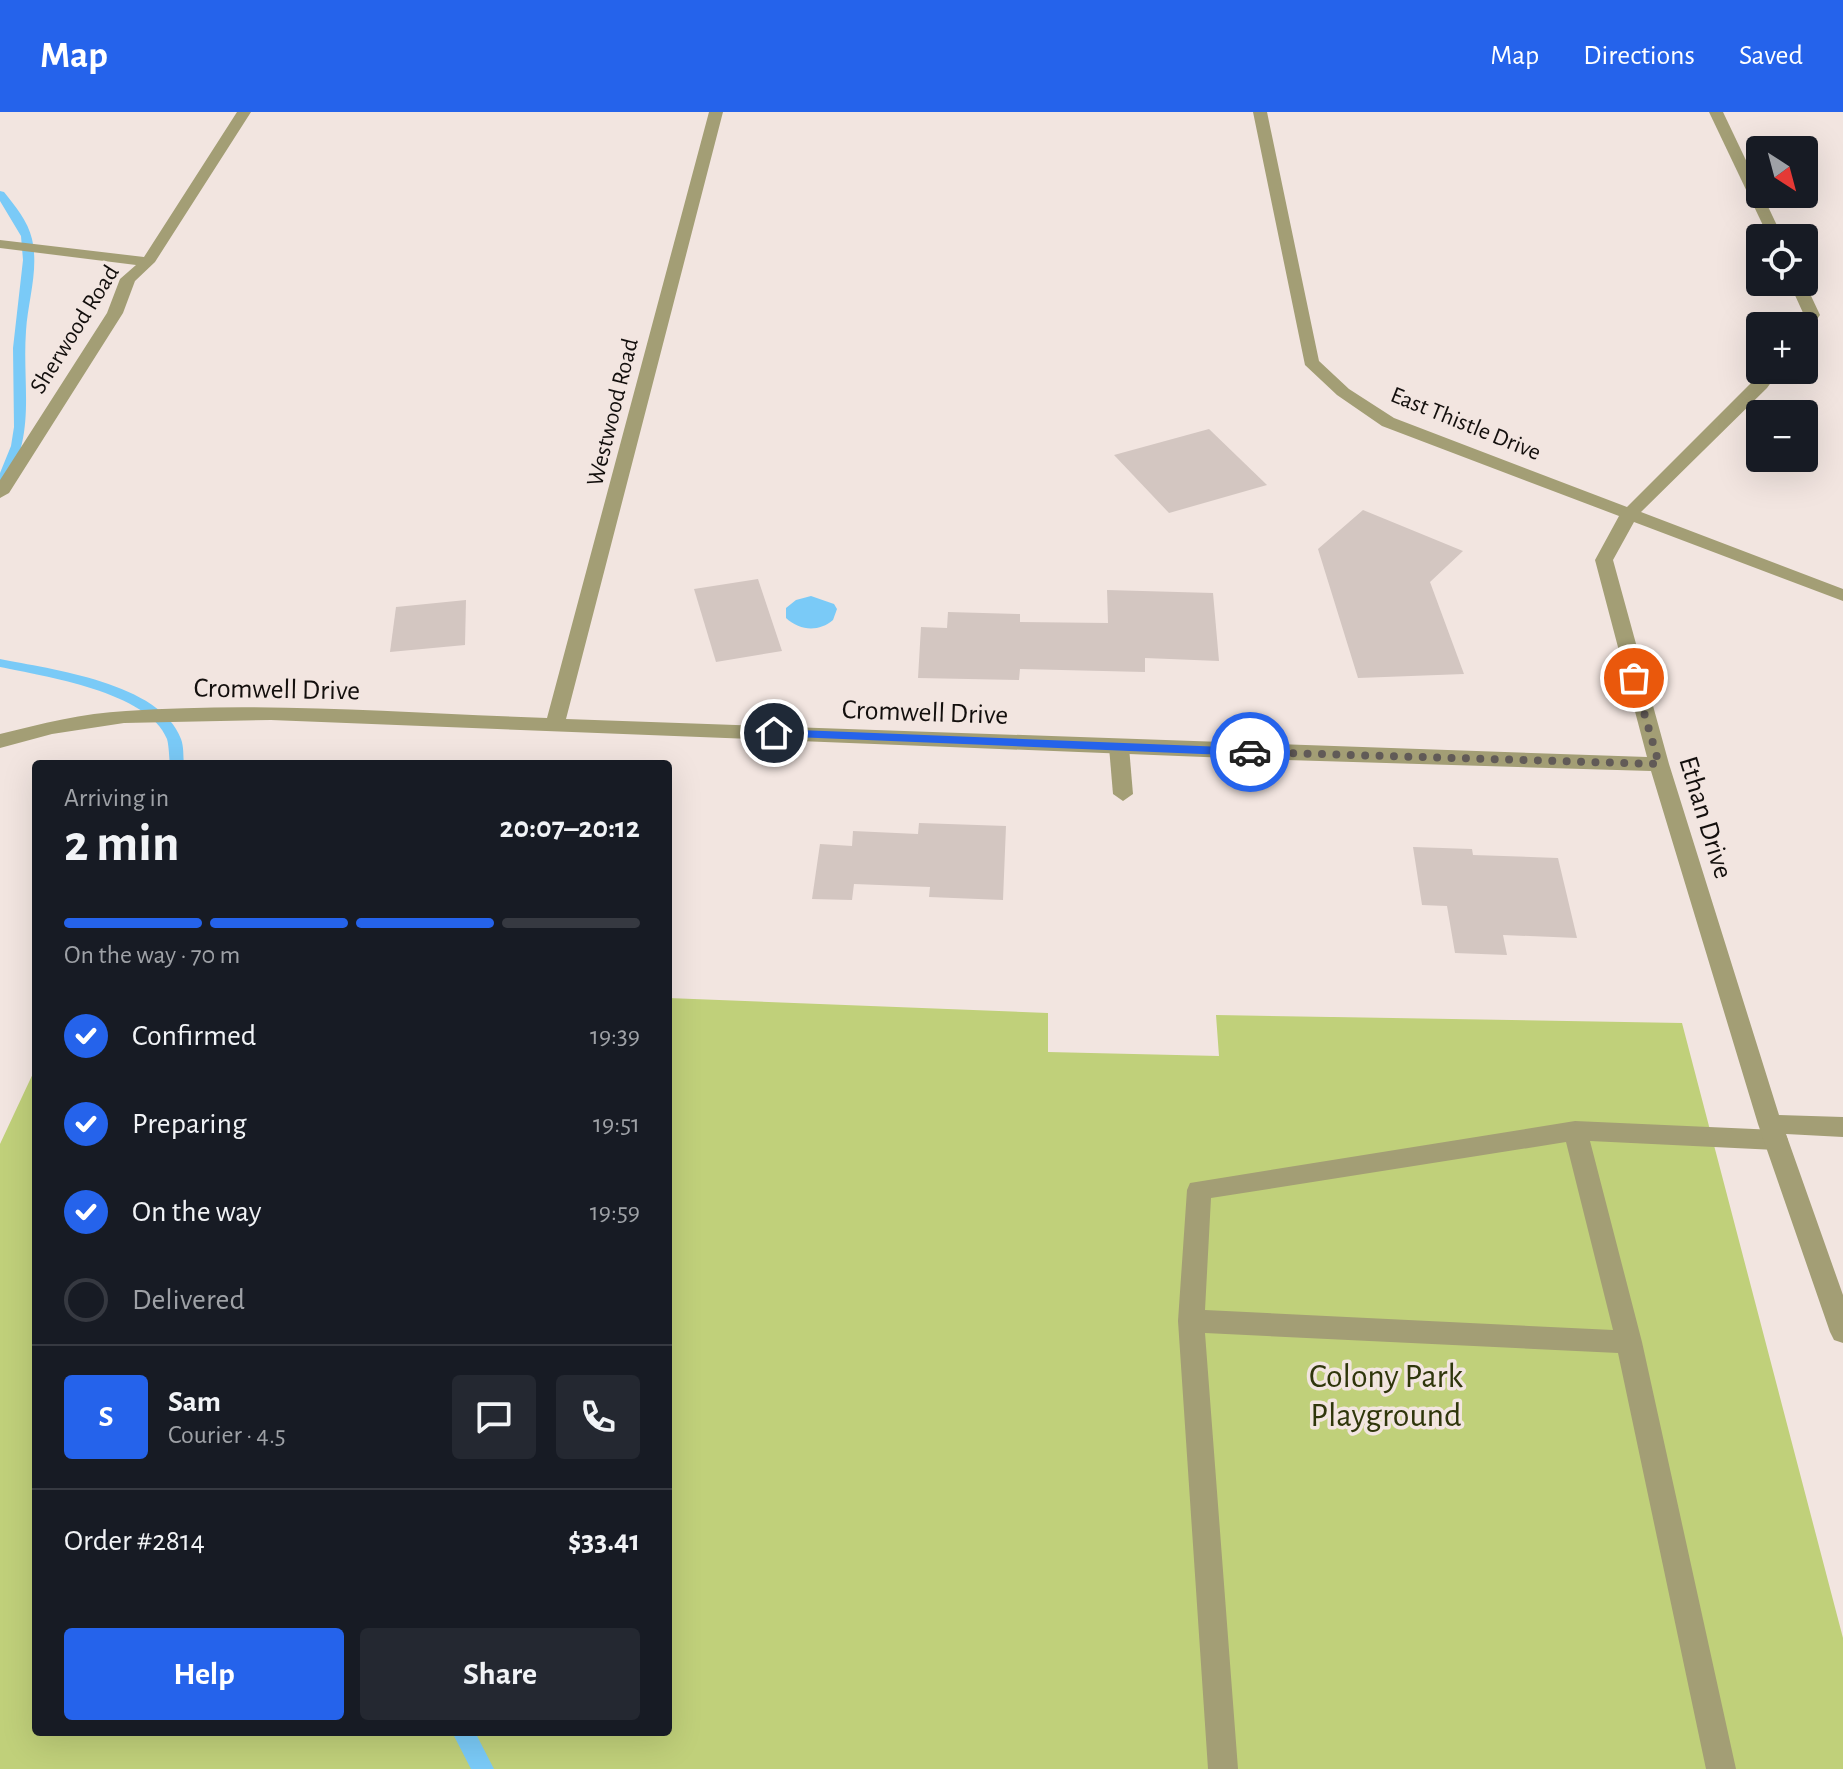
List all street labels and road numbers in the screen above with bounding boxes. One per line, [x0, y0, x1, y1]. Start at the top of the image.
street label: Sherwood Road [26, 261, 124, 398]
street label: Westwood Road [583, 336, 643, 489]
street label: East Thistle Drive [1387, 383, 1544, 465]
street label: Cromwell Drive [194, 675, 360, 705]
street label: Cromwell Drive [841, 696, 1009, 730]
street label: Ethan Drive [1673, 753, 1737, 882]

